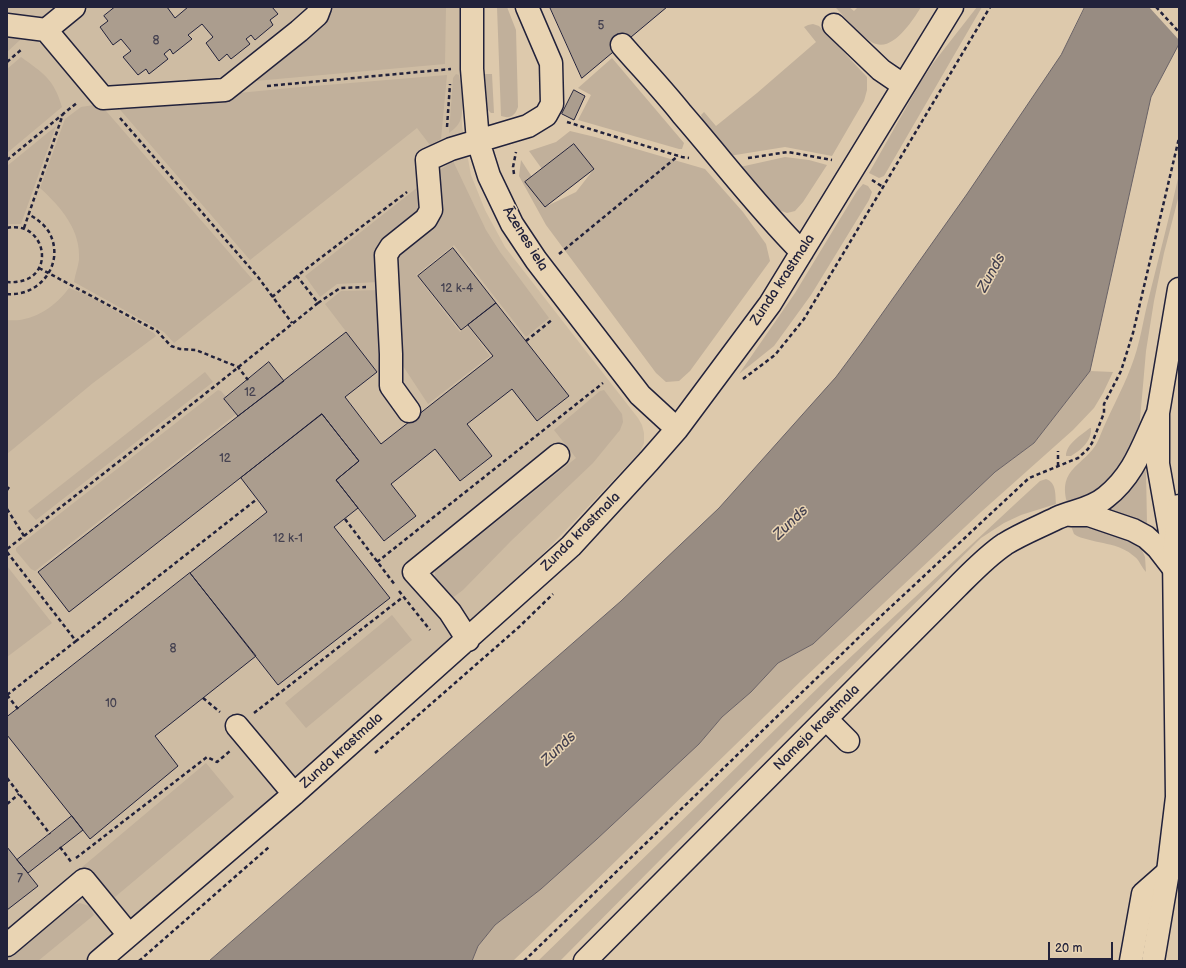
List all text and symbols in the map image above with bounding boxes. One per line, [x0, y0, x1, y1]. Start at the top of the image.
house number: 5 [598, 19, 604, 33]
house number: 8 [153, 34, 159, 48]
street label: Āzenes iela [499, 204, 551, 274]
street label: Zunda krastmala [747, 231, 819, 329]
water label: Zunds [974, 250, 1010, 296]
house number: 12 k-4 [441, 282, 473, 296]
house number: 12 [244, 386, 256, 400]
house number: 12 [219, 452, 231, 466]
street label: Zunda krastmala [538, 489, 624, 575]
water label: Zunds [770, 502, 812, 544]
house number: 12 k-1 [273, 532, 303, 546]
house number: 8 [170, 642, 176, 656]
street label: Nameja krastmala [771, 682, 863, 774]
house number: 10 [105, 697, 117, 711]
street label: Zunda krastmala [297, 710, 387, 792]
water label: Zunds [538, 728, 580, 770]
house number: 7 [17, 872, 23, 886]
scale bar [1050, 934, 1115, 960]
text: 20 m [1055, 941, 1082, 956]

